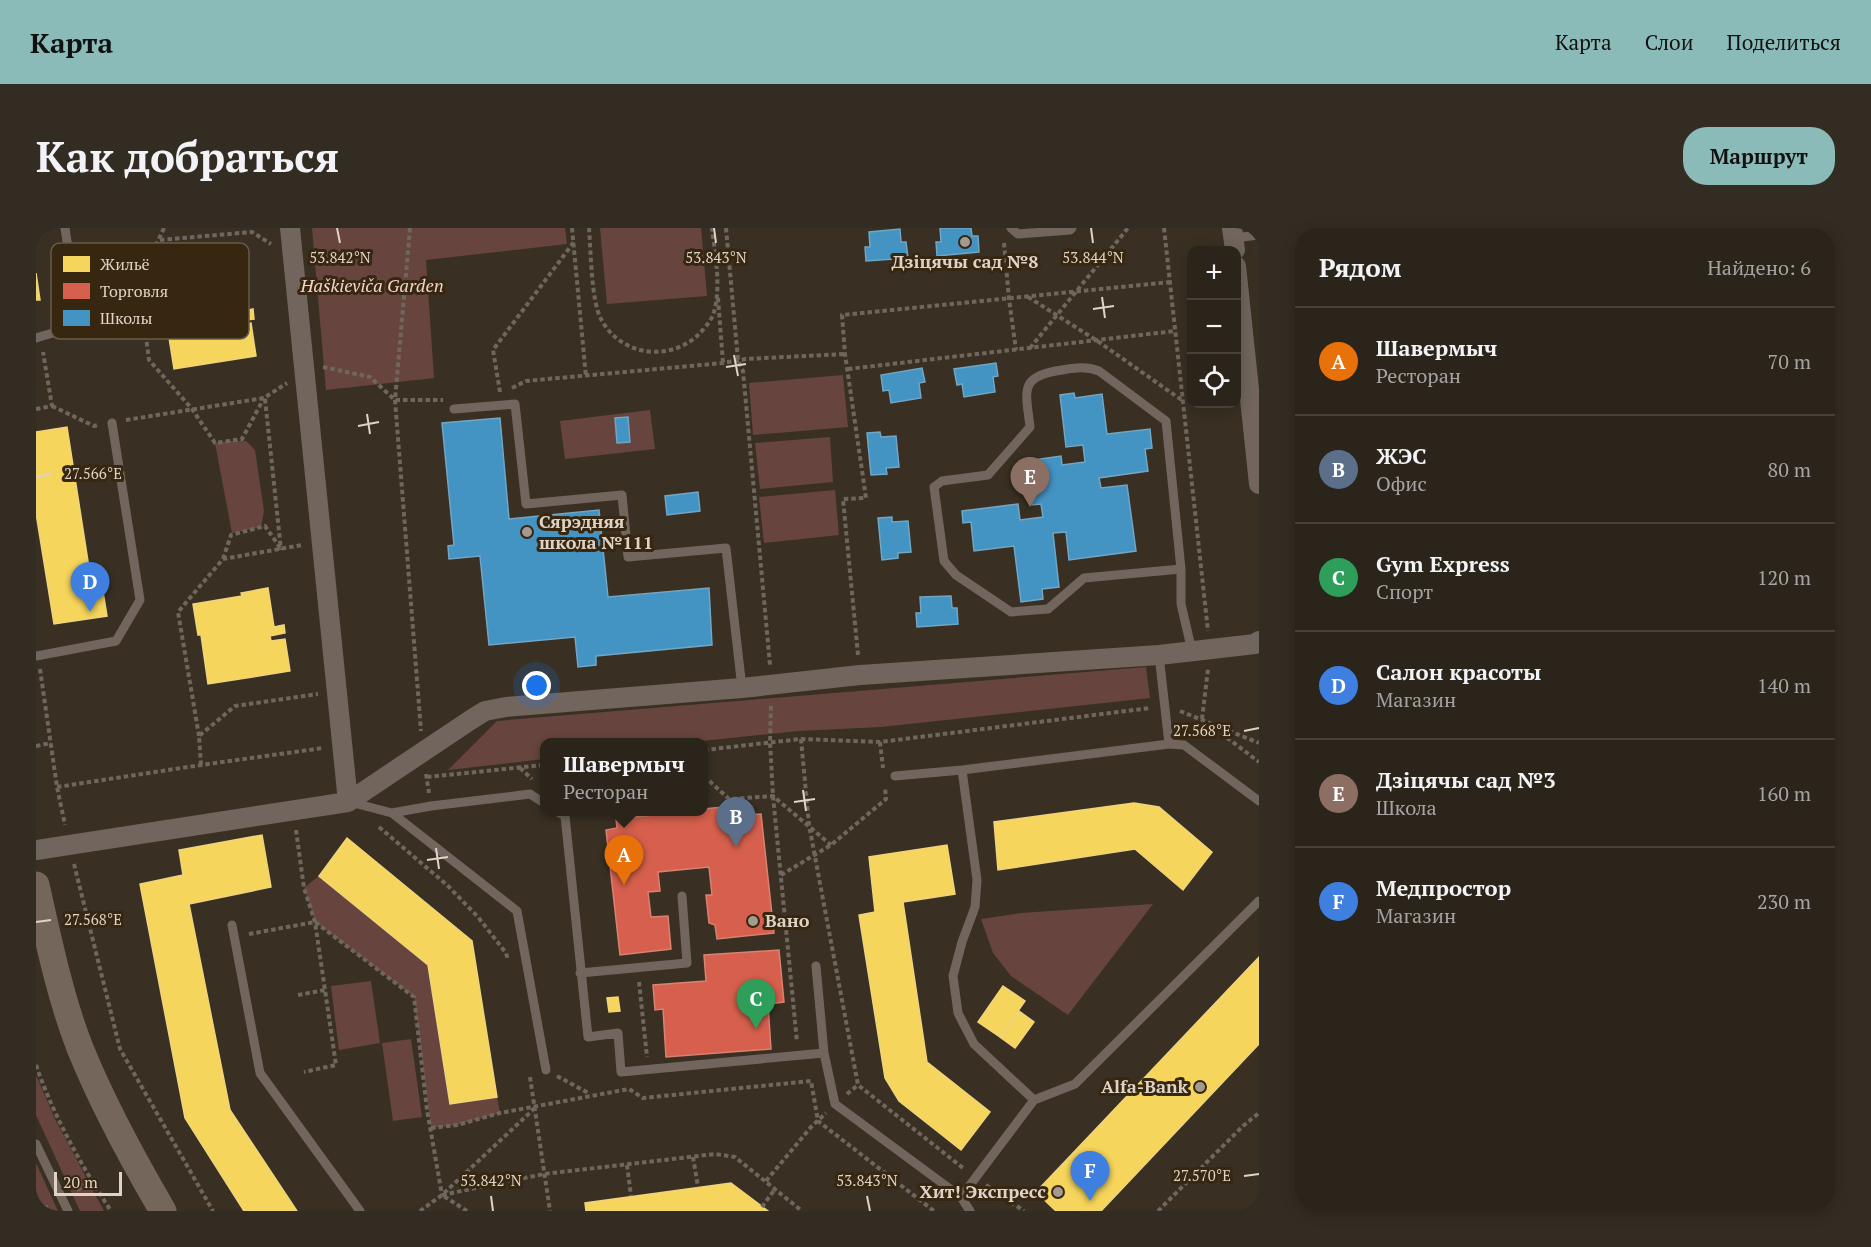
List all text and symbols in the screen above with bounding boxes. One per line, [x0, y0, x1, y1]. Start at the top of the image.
text: Карта [30, 24, 113, 61]
text: Карта [1555, 28, 1612, 56]
text: Слои [1645, 28, 1694, 56]
text: Поделиться [1727, 28, 1841, 56]
button: Маршрут [1683, 127, 1835, 185]
text: Как добраться [36, 128, 339, 184]
marker: Дзіцячы сад №8 [958, 235, 972, 249]
legend [51, 243, 249, 339]
map controls [1187, 246, 1241, 408]
button: + [1187, 246, 1241, 300]
text: 53.842°N [309, 247, 371, 267]
text: 53.843°N [685, 247, 747, 267]
text: 53.844°N [1062, 247, 1124, 267]
place label: Дзіцячы сад №8 [892, 249, 1038, 273]
text: Рядом [1319, 250, 1402, 284]
text: Жильё [100, 253, 150, 275]
text: Найдено: 6 [1707, 254, 1811, 281]
park label: Haškieviča Garden [299, 273, 444, 297]
text: Торговля [100, 280, 168, 302]
button: − [1187, 300, 1241, 354]
text: Школы [100, 307, 152, 329]
text: Шавермыч [1376, 333, 1497, 362]
text: A [1331, 348, 1346, 375]
text: 70 m [1768, 348, 1811, 375]
button: locate [1187, 354, 1241, 408]
text: Ресторан [1376, 362, 1461, 389]
text: ЖЭС [1376, 441, 1427, 470]
text: B [1332, 456, 1345, 483]
text: 80 m [1768, 456, 1811, 483]
pin: E [1010, 458, 1050, 507]
text: 27.566°E [64, 463, 122, 483]
text: Офис [1376, 470, 1427, 497]
place label: Сярэдняя школа №111 [539, 509, 653, 554]
marker: Сярэдняя школа №111 [520, 525, 534, 539]
text: Gym Express [1376, 549, 1510, 578]
pin: D [70, 562, 110, 612]
text: C [1332, 564, 1345, 591]
text: 120 m [1757, 564, 1811, 591]
text: Спорт [1376, 578, 1433, 605]
text: Салон красоты [1376, 657, 1541, 686]
your location [522, 671, 551, 700]
text: D [1331, 672, 1346, 699]
text: 140 m [1757, 672, 1811, 699]
text: Магазин [1376, 686, 1456, 713]
text: 27.568°E [1173, 720, 1231, 740]
popup [540, 738, 708, 816]
text: Шавермыч [563, 749, 685, 778]
text: Дзіцячы сад №3 [1376, 765, 1556, 794]
text: Ресторан [563, 778, 648, 805]
text: E [1332, 780, 1345, 807]
text: 160 m [1757, 780, 1811, 807]
text: Школа [1376, 794, 1437, 821]
pin: B [716, 798, 756, 847]
pin: A [604, 836, 644, 885]
text: Медпростор [1376, 873, 1511, 902]
text: F [1333, 888, 1344, 915]
text: 230 m [1757, 888, 1811, 915]
text: Магазин [1376, 902, 1456, 929]
place label: Вано [765, 908, 810, 932]
text: 27.568°E [64, 909, 122, 929]
marker: Вано [746, 914, 760, 928]
pin: C [736, 980, 776, 1029]
place label: Alfa-Bank [1101, 1074, 1188, 1098]
marker: Alfa-Bank [1193, 1080, 1207, 1094]
pin: F [1070, 1152, 1110, 1201]
text: 27.570°E [1173, 1165, 1231, 1185]
scale bar [54, 1169, 122, 1196]
text: 53.842°N [460, 1170, 522, 1190]
text: 53.843°N [836, 1170, 898, 1190]
text: 20 m [63, 1171, 98, 1193]
place label: Хит! Экспресс [920, 1179, 1046, 1203]
marker: Хит! Экспресс [1051, 1185, 1065, 1199]

